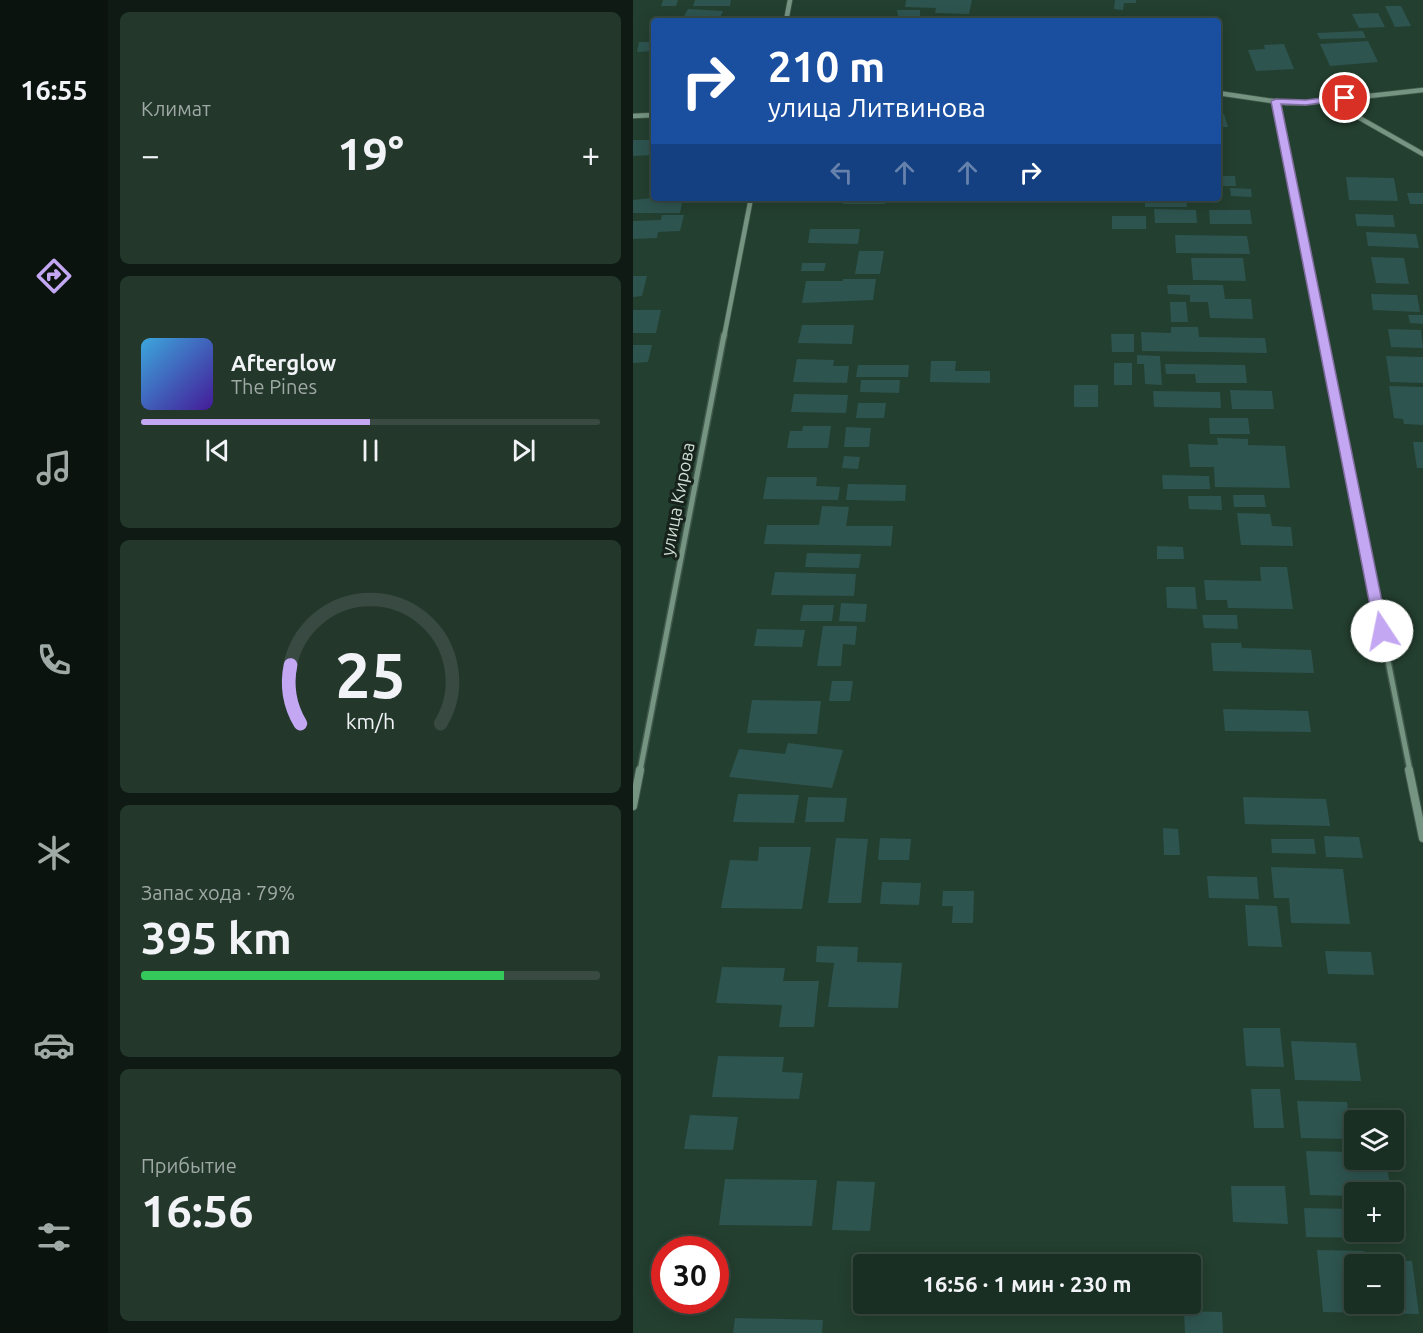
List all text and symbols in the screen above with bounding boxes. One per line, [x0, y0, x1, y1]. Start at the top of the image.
icon: right [669, 42, 747, 120]
text: 210 m [768, 43, 885, 90]
pin [1319, 72, 1370, 123]
text: 16:55 [20, 75, 88, 105]
icon: arrive [1328, 81, 1361, 114]
text: улица Литвинова [768, 92, 986, 122]
text: Климат [141, 97, 211, 120]
text: 19° [337, 128, 404, 179]
text: − [141, 136, 160, 173]
text: + [581, 136, 600, 173]
icon: left [825, 156, 858, 189]
icon: ahead [888, 156, 921, 189]
icon: ahead [951, 156, 984, 189]
icon: right [1014, 156, 1047, 189]
icon: directions [33, 255, 75, 297]
text: Afterglow [231, 350, 336, 375]
text: The Pines [231, 375, 317, 398]
icon: previous [201, 434, 234, 467]
icon: pause [354, 434, 387, 467]
icon: next [507, 434, 540, 467]
street label: улица Кирова [656, 441, 698, 557]
icon: music [33, 447, 75, 489]
position arrow [1350, 599, 1414, 663]
icon: phone [33, 639, 75, 681]
text: 25 [335, 640, 406, 710]
text: km/h [346, 709, 395, 733]
icon: climate [33, 832, 75, 874]
text: Запас хода · 79% [141, 881, 295, 904]
text: 395 km [141, 912, 292, 963]
icon: car [33, 1024, 75, 1066]
map controls [1344, 1110, 1404, 1314]
button: layers [1344, 1110, 1404, 1170]
text: Прибытие [141, 1154, 237, 1177]
button: + [1344, 1182, 1404, 1242]
text: 16:56 [141, 1185, 254, 1236]
icon: filters [33, 1216, 75, 1258]
speed limit sign: 30 [651, 1236, 729, 1314]
button: − [1344, 1254, 1404, 1314]
text: 16:56 · 1 мин · 230 m [923, 1271, 1131, 1296]

